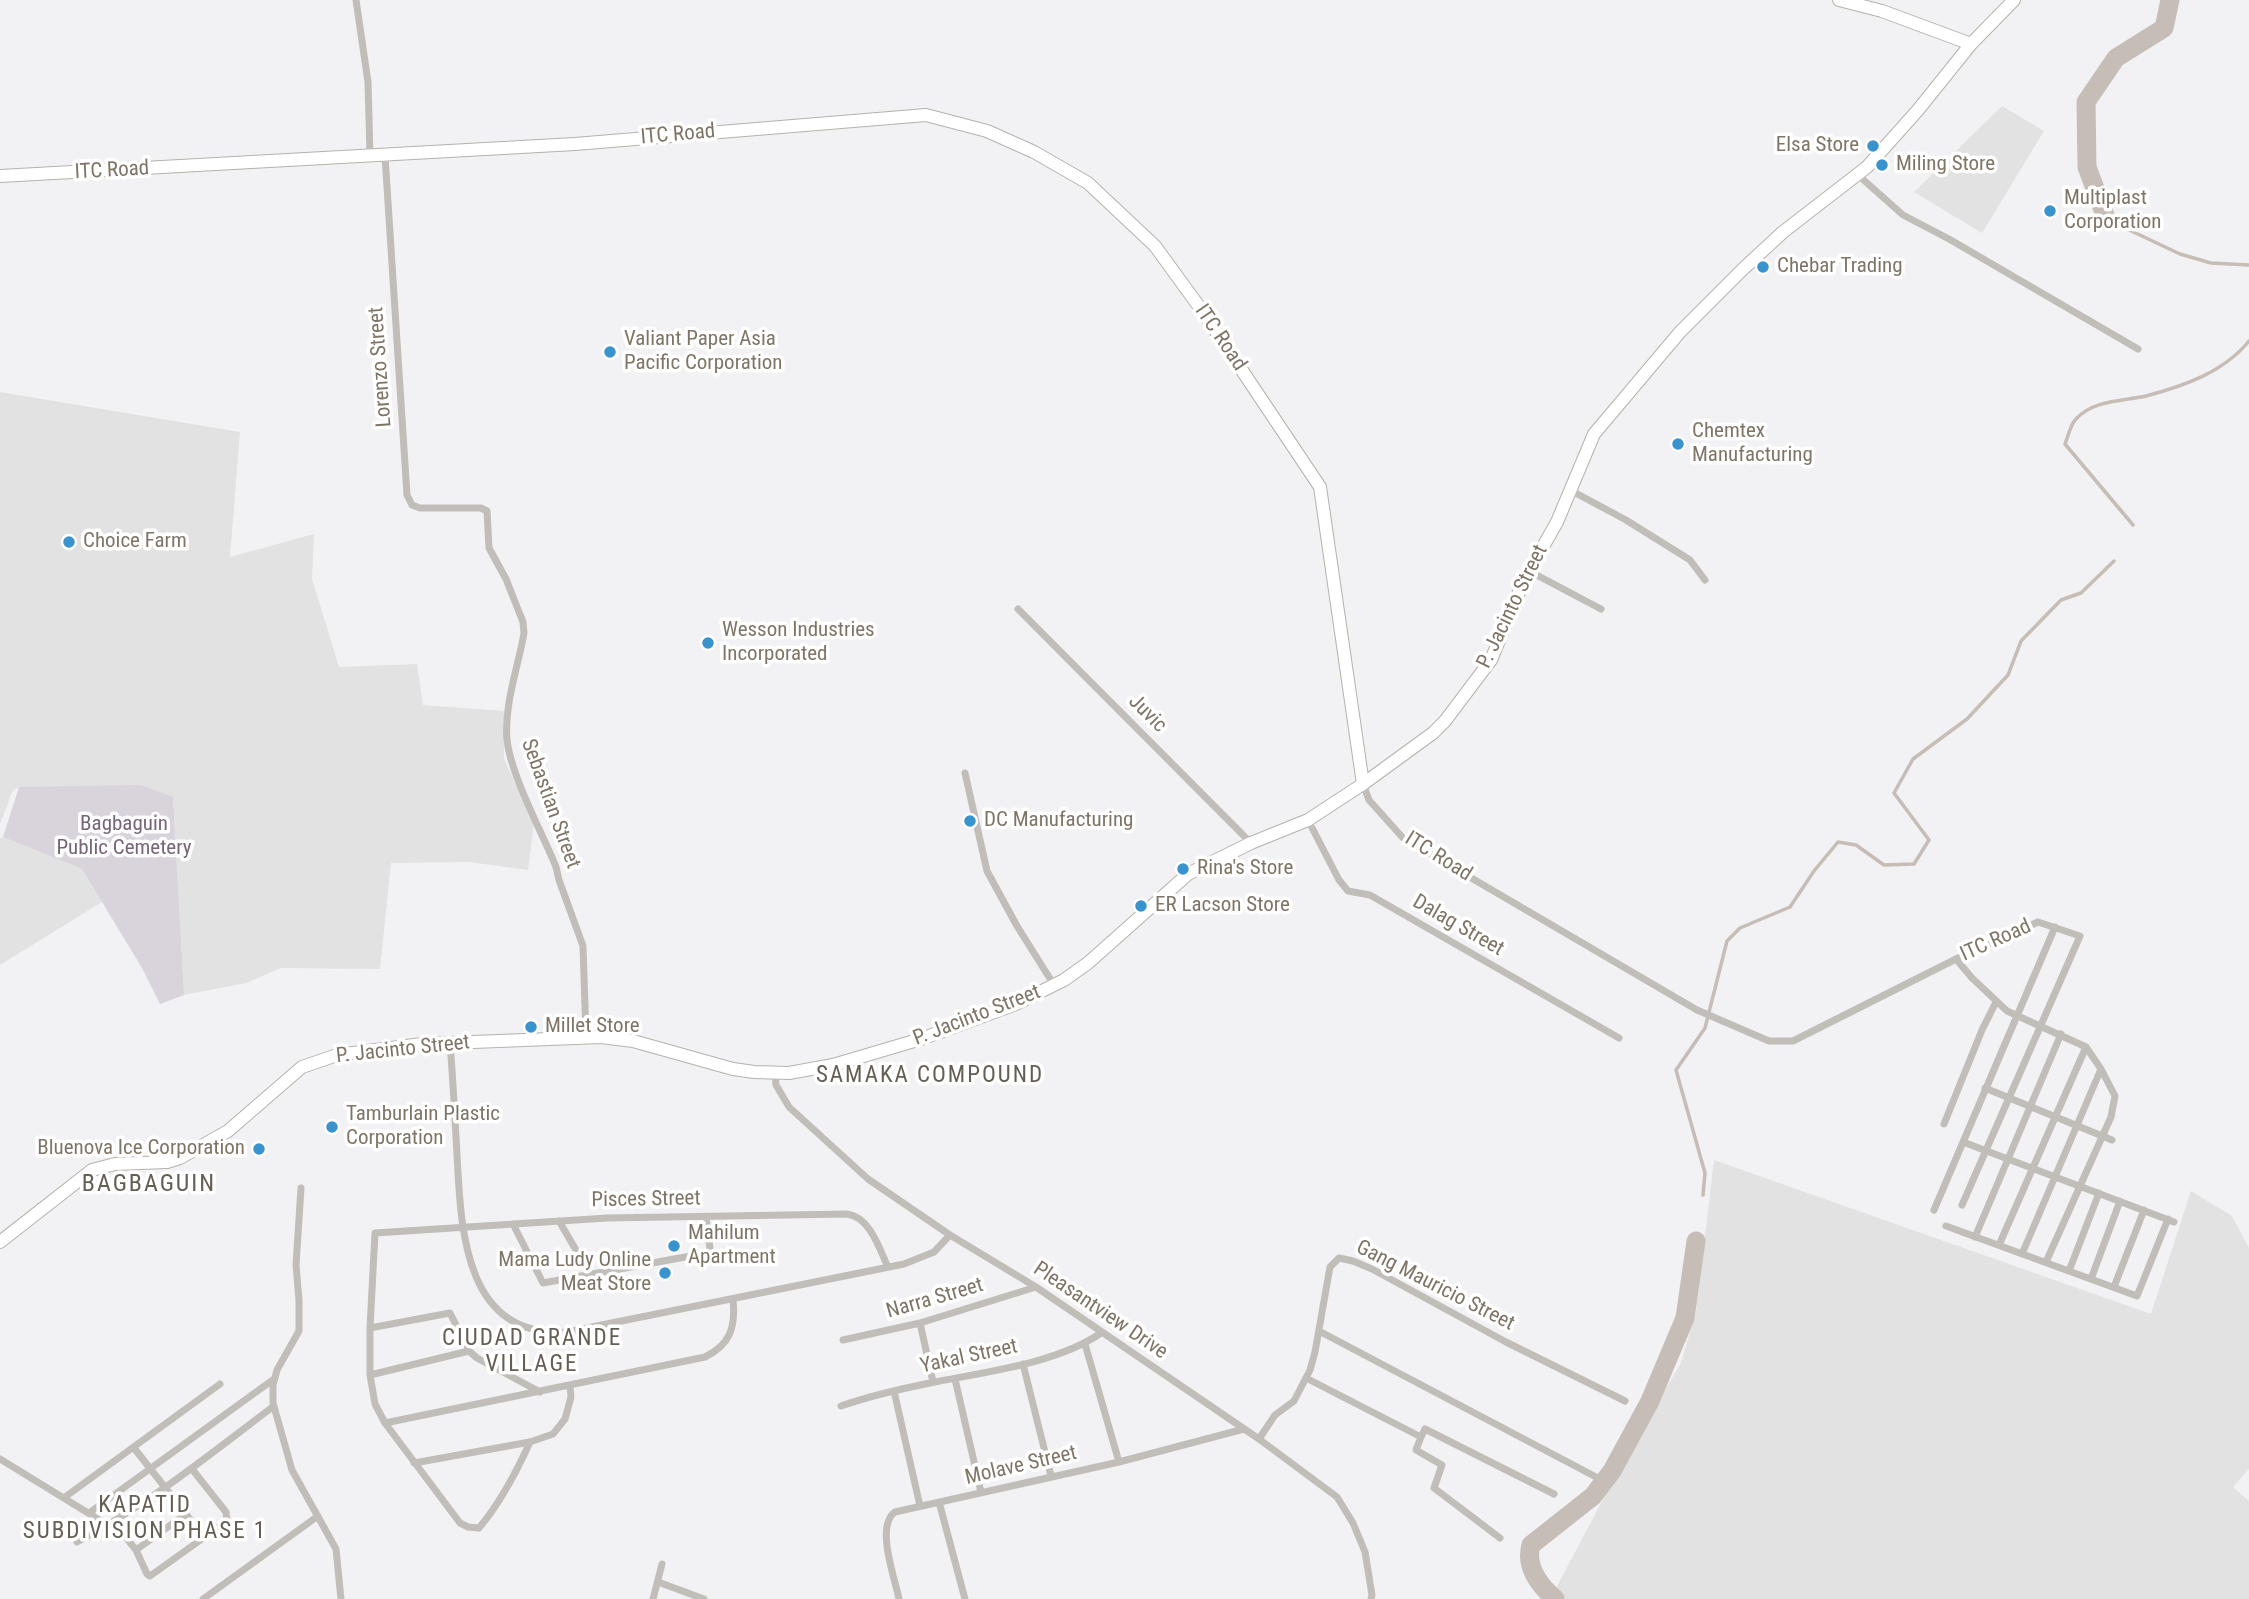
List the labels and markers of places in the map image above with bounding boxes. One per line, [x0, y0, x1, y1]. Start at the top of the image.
place label: Elsa Store [1776, 133, 1859, 159]
marker: Elsa Store [1865, 138, 1881, 154]
place label: Miling Store [1896, 152, 1995, 178]
marker: Miling Store [1874, 157, 1890, 173]
place label: Multiplast Corporation [2064, 186, 2162, 236]
marker: Multiplast Corporation [2042, 203, 2058, 219]
place label: Chebar Trading [1777, 254, 1902, 280]
marker: Chebar Trading [1755, 259, 1771, 275]
place label: Valiant Paper Asia Pacific Corporation [624, 327, 782, 377]
marker: Valiant Paper Asia Pacific Corporation [602, 344, 618, 360]
place label: Chemtex Manufacturing [1692, 419, 1813, 469]
marker: Chemtex Manufacturing [1670, 436, 1686, 452]
place label: Choice Farm [83, 529, 187, 555]
marker: Choice Farm [61, 534, 77, 550]
place label: Wesson Industries Incorporated [722, 618, 875, 668]
marker: Wesson Industries Incorporated [700, 635, 716, 651]
place label: DC Manufacturing [984, 808, 1133, 834]
marker: DC Manufacturing [962, 813, 978, 829]
place label: Rina's Store [1197, 856, 1293, 882]
marker: Rina's Store [1175, 861, 1191, 877]
place label: ER Lacson Store [1155, 893, 1290, 919]
marker: ER Lacson Store [1133, 898, 1149, 914]
place label: Millet Store [545, 1014, 640, 1040]
marker: Millet Store [523, 1019, 539, 1035]
place label: Tamburlain Plastic Corporation [346, 1102, 500, 1152]
marker: Tamburlain Plastic Corporation [324, 1119, 340, 1135]
place label: Bluenova Ice Corporation [37, 1136, 245, 1162]
marker: Bluenova Ice Corporation [251, 1141, 267, 1157]
place label: Mahilum Apartment [688, 1221, 776, 1271]
marker: Mahilum Apartment [666, 1238, 682, 1254]
place label: Mama Ludy Online Meat Store [498, 1248, 651, 1298]
marker: Mama Ludy Online Meat Store [657, 1265, 673, 1281]

